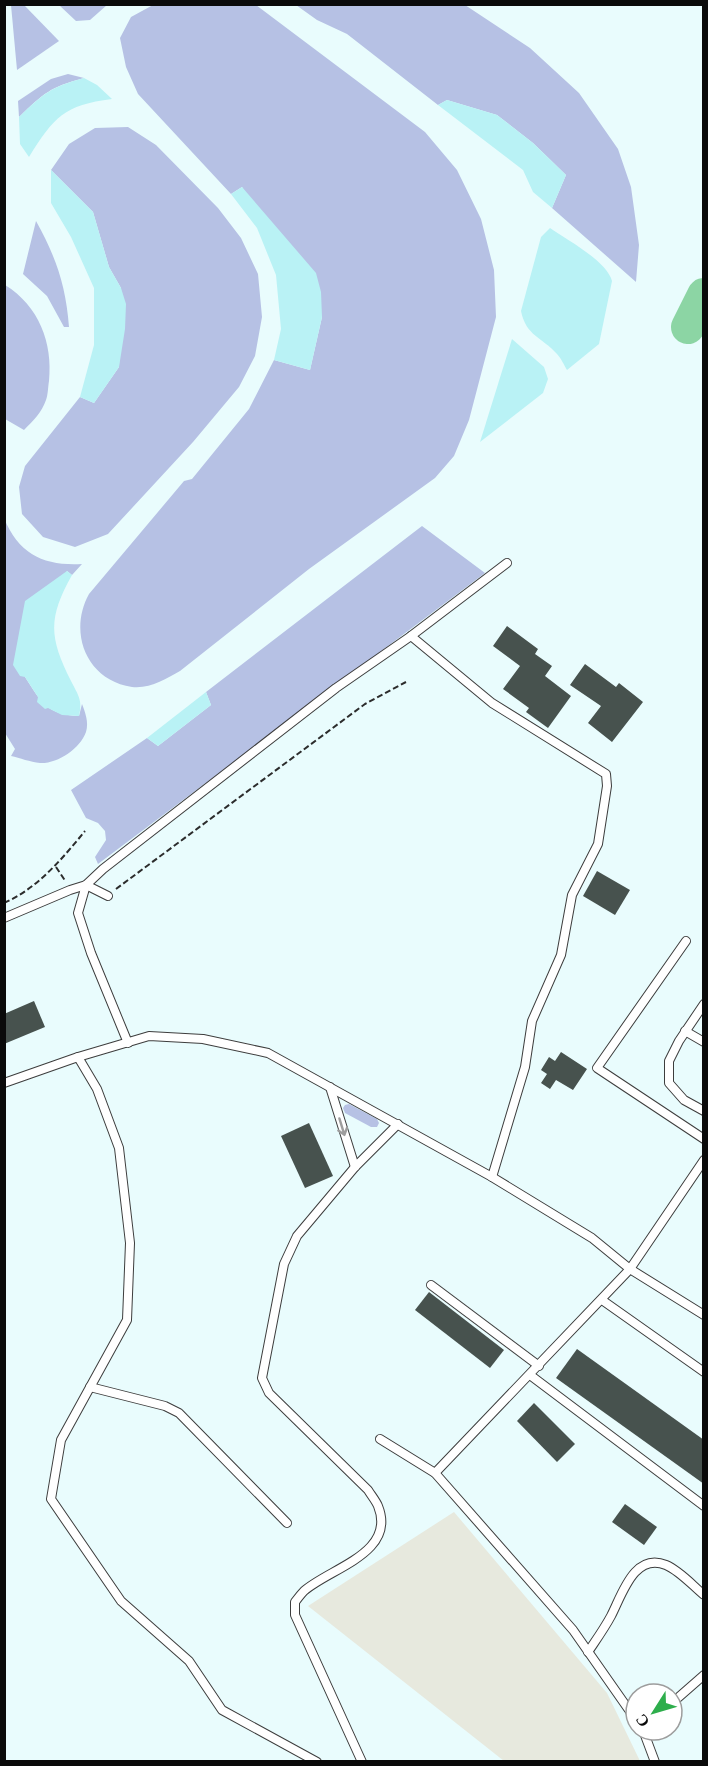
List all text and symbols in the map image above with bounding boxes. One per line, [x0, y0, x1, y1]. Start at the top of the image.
one-way arrow [338, 1117, 349, 1136]
north arrow [624, 1682, 684, 1742]
text: С [632, 1711, 653, 1730]

